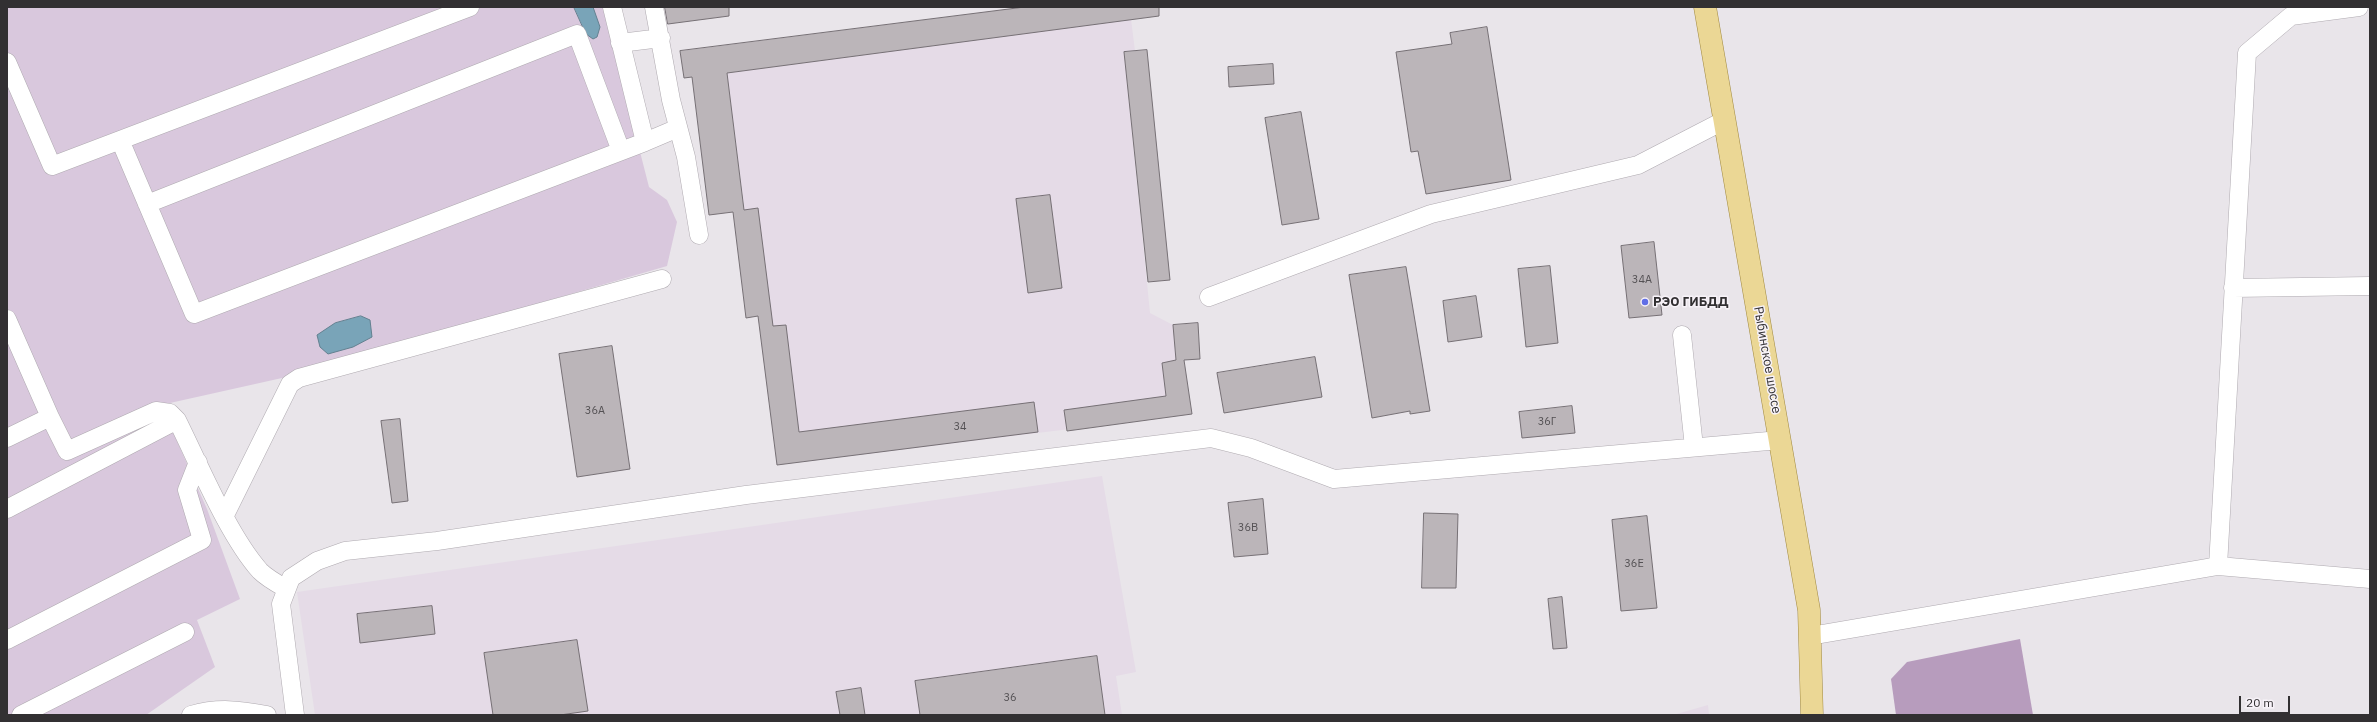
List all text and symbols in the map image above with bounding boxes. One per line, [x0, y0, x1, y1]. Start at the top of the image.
house number: 34А [1632, 273, 1652, 287]
place label: РЭО ГИБДД [1653, 294, 1729, 310]
marker: РЭО ГИБДД [1640, 297, 1650, 307]
street label: Рыбинское шоссе [1750, 305, 1784, 415]
house number: 36А [585, 404, 605, 418]
house number: 36Г [1538, 415, 1556, 429]
house number: 34 [953, 420, 967, 434]
house number: 36В [1238, 521, 1258, 535]
house number: 36Е [1624, 557, 1644, 571]
scale bar [2241, 688, 2292, 714]
house number: 36 [1003, 691, 1017, 705]
text: 20 m [2246, 695, 2274, 710]

